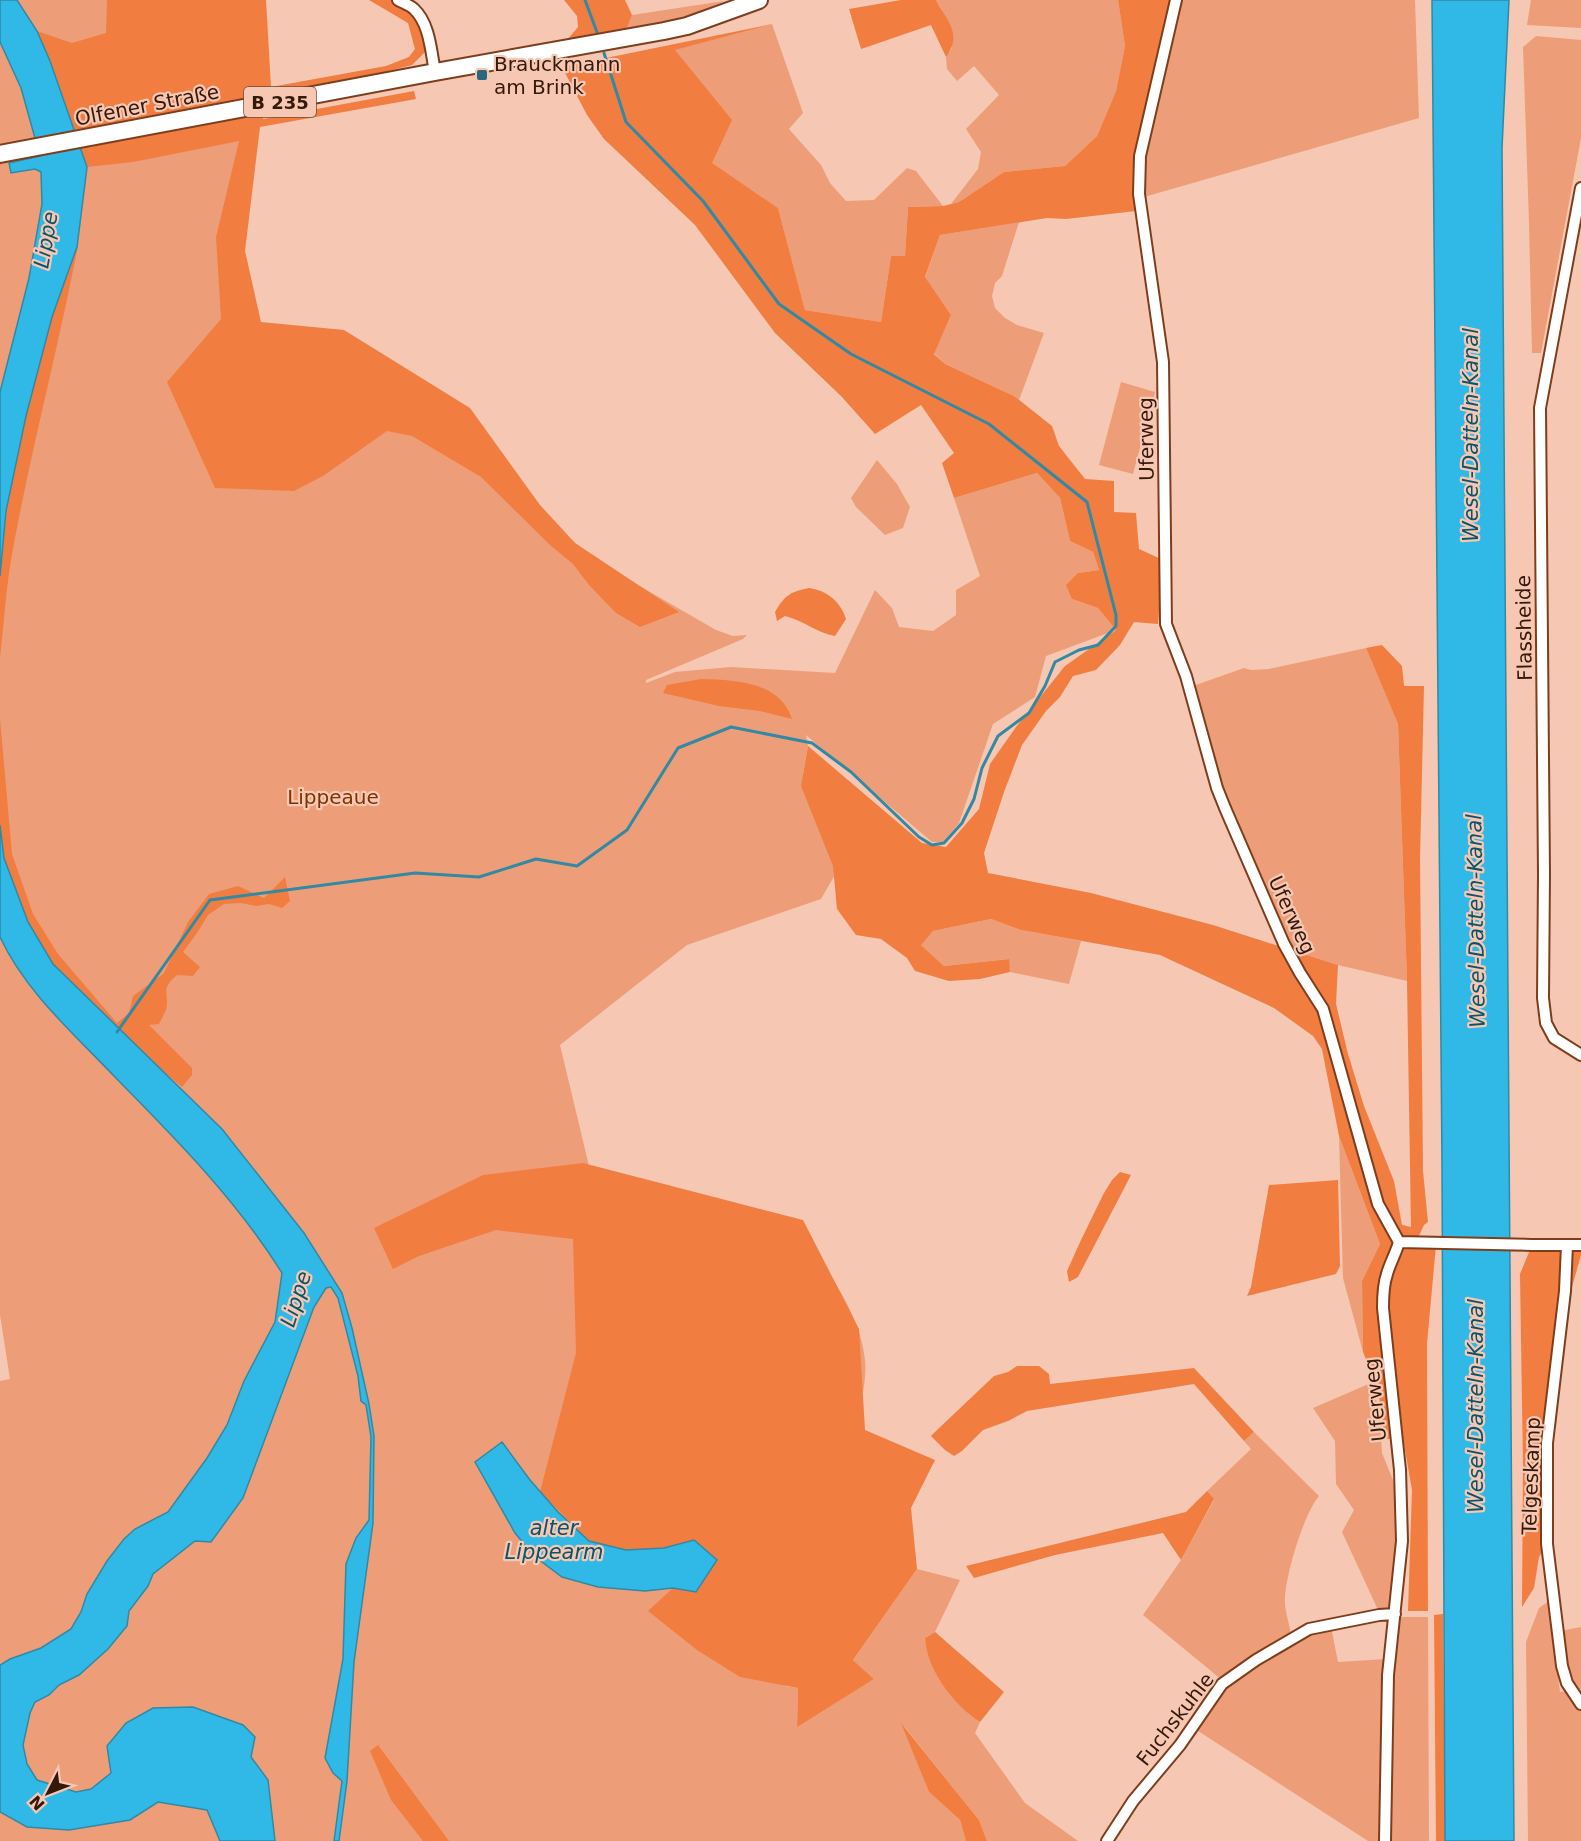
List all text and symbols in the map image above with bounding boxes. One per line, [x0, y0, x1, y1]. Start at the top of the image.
place label: Brauckmann am Brink [494, 52, 621, 99]
marker: Brauckmann am Brink [475, 68, 489, 82]
street label: Olfener Straße [73, 79, 221, 131]
road number: B 235 [244, 87, 316, 117]
water label: Lippe [29, 210, 63, 270]
water label: Wesel-Datteln-Kanal [1459, 328, 1483, 542]
street label: Uferweg [1133, 397, 1159, 481]
street label: Flassheide [1511, 575, 1537, 681]
park label: Lippeaue [287, 785, 379, 809]
water label: Wesel-Datteln-Kanal [1462, 814, 1490, 1028]
street label: Uferweg [1263, 872, 1321, 958]
water label: Lippe [276, 1268, 316, 1330]
water label: Wesel-Datteln-Kanal [1464, 1299, 1488, 1513]
street label: Uferweg [1359, 1357, 1391, 1443]
street label: Telgeskamp [1517, 1417, 1545, 1536]
water label: alter Lippearm [504, 1516, 604, 1564]
street label: Fuchskuhle [1131, 1668, 1219, 1770]
north arrow [18, 1763, 78, 1823]
text: N [26, 1791, 49, 1814]

